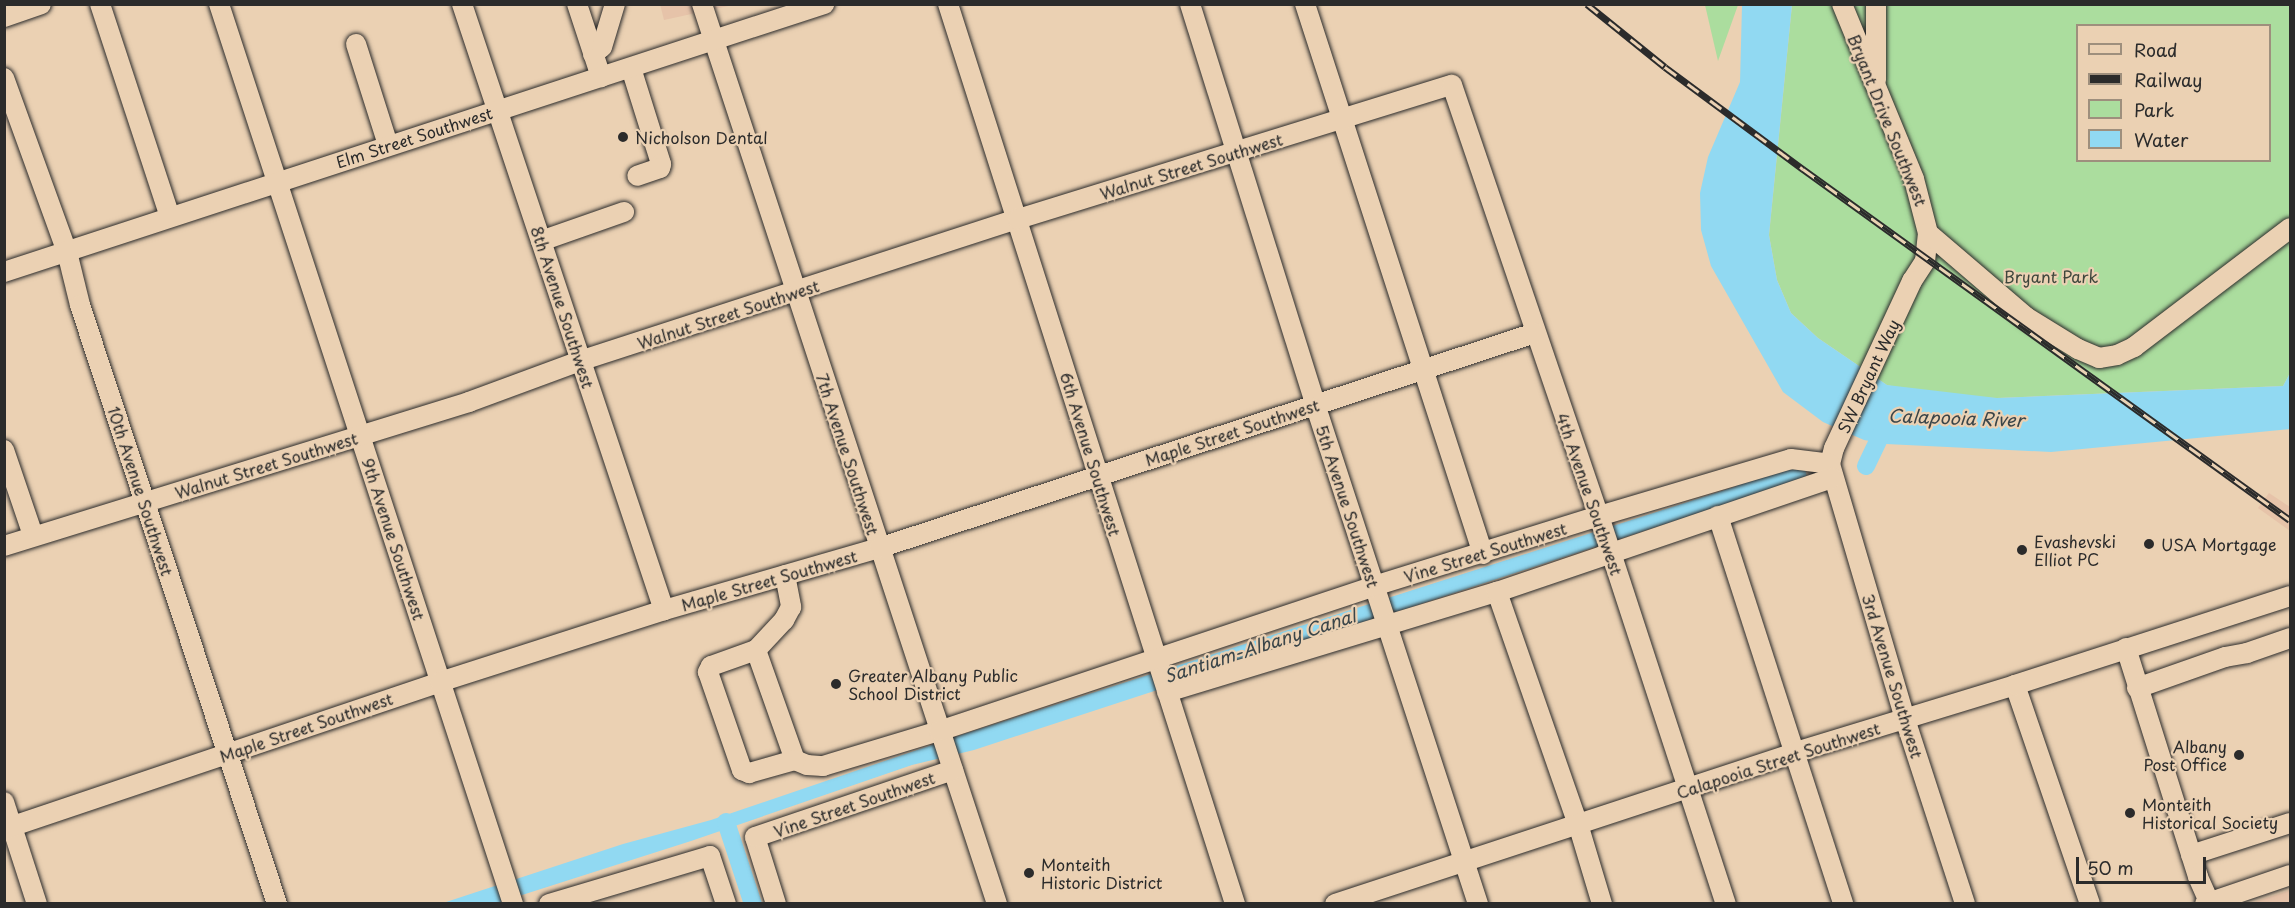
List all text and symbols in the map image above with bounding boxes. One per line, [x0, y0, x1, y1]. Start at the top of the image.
legend [2076, 24, 2271, 162]
street label: Bryant Drive Southwest [1845, 31, 1931, 209]
text: Road [2134, 36, 2178, 63]
text: Railway [2134, 66, 2202, 93]
text: Park [2134, 96, 2174, 123]
street label: Elm Street Southwest [332, 102, 496, 172]
text: Water [2134, 126, 2188, 153]
place label: Nicholson Dental [635, 127, 767, 147]
street label: Walnut Street Southwest [1096, 129, 1286, 203]
marker: Nicholson Dental [616, 130, 630, 144]
street label: 8th Avenue Southwest [528, 223, 598, 391]
park label: Bryant Park [2004, 266, 2098, 286]
street label: Walnut Street Southwest [634, 275, 822, 353]
street label: SW Bryant Way [1833, 316, 1903, 436]
street label: 6th Avenue Southwest [1057, 369, 1125, 539]
street label: 7th Avenue Southwest [813, 371, 883, 537]
street label: Maple Street Southwest [1141, 394, 1323, 470]
street label: 10th Avenue Southwest [104, 403, 178, 579]
water label: Calapooia River [1887, 405, 2025, 431]
street label: 4th Avenue Southwest [1553, 410, 1627, 578]
street label: 5th Avenue Southwest [1313, 422, 1383, 590]
street label: Walnut Street Southwest [171, 428, 361, 502]
street label: 9th Avenue Southwest [359, 455, 429, 623]
street label: Vine Street Southwest [1400, 518, 1570, 586]
place label: Evashevski Elliot PC [2034, 531, 2116, 569]
place label: USA Mortgage [2161, 534, 2274, 554]
marker: USA Mortgage [2142, 537, 2156, 551]
marker: Evashevski Elliot PC [2015, 543, 2029, 557]
street label: Maple Street Southwest [678, 545, 860, 615]
street label: 3rd Avenue Southwest [1859, 591, 1927, 761]
water label: Santiam-Albany Canal [1162, 605, 1358, 687]
place label: Greater Albany Public School District [848, 665, 1018, 703]
marker: Greater Albany Public School District [829, 677, 843, 691]
street label: Maple Street Southwest [216, 688, 396, 766]
street label: Calapooia Street Southwest [1673, 718, 1883, 802]
place label: Albany Post Office [2143, 736, 2227, 774]
marker: Albany Post Office [2232, 748, 2246, 762]
street label: Vine Street Southwest [770, 767, 938, 841]
place label: Monteith Historical Society [2142, 794, 2278, 832]
marker: Monteith Historical Society [2123, 806, 2137, 820]
scale bar [2079, 845, 2210, 883]
place label: Monteith Historic District [1041, 854, 1163, 892]
text: 50 m [2087, 854, 2134, 881]
marker: Monteith Historic District [1022, 866, 1036, 880]

